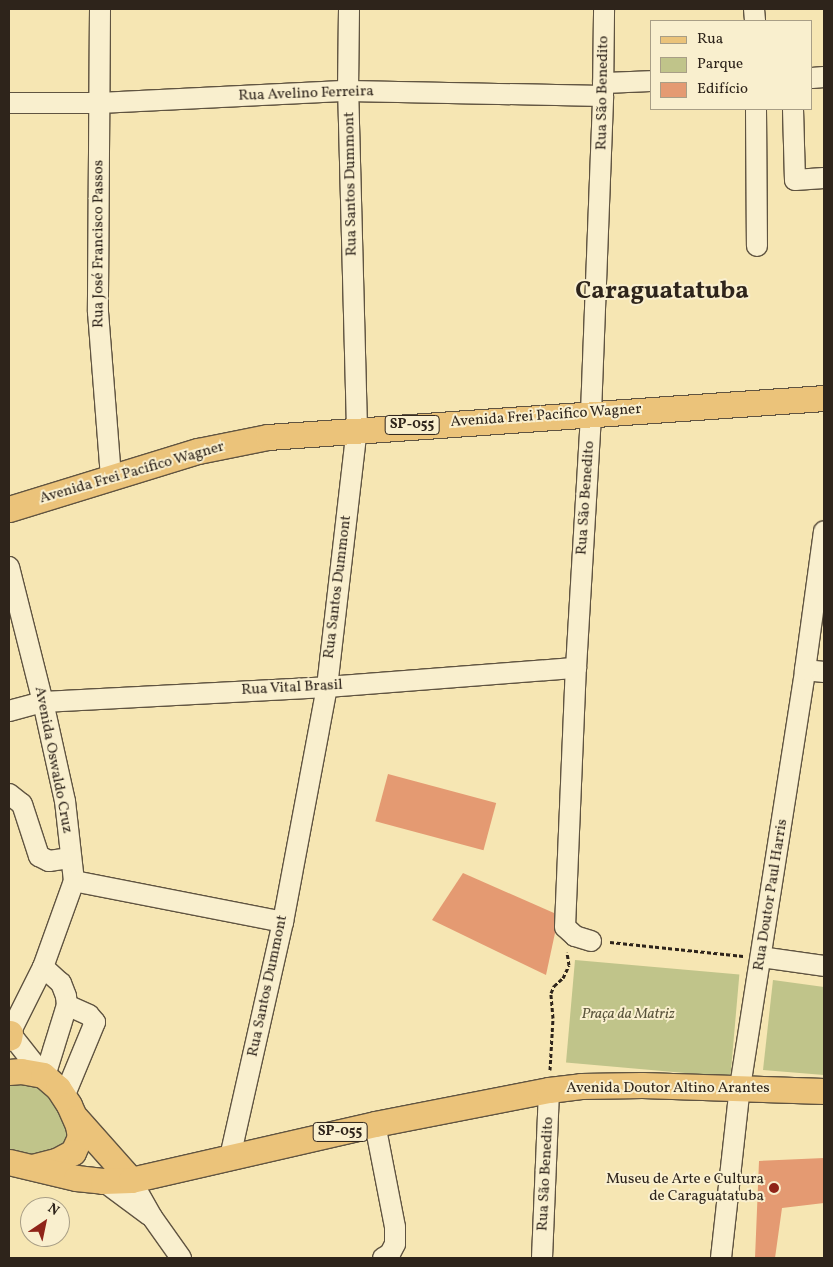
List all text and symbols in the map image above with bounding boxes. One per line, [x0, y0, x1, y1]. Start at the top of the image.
legend [650, 20, 813, 110]
text: Rua [697, 29, 723, 50]
street label: Rua São Benedito [593, 36, 613, 150]
text: Parque [697, 54, 743, 75]
text: Edifício [697, 79, 748, 100]
street label: Rua Avelino Ferreira [238, 83, 374, 105]
street label: Rua Santos Dummont [341, 112, 361, 256]
street label: Rua José Francisco Passos [90, 160, 108, 328]
district label: Caraguatatuba [575, 277, 749, 307]
street label: Avenida Frei Pacifico Wagner [450, 400, 642, 432]
road number: SP-055 [384, 414, 440, 436]
street label: Avenida Frei Pacifico Wagner [37, 438, 227, 508]
street label: Rua São Benedito [573, 440, 599, 556]
street label: Rua Santos Dummont [320, 514, 356, 660]
street label: Rua Vital Brasil [241, 676, 343, 700]
street label: Avenida Oswaldo Cruz [30, 685, 76, 835]
street label: Rua Doutor Paul Harris [750, 818, 792, 972]
street label: Rua Santos Dummont [244, 913, 292, 1059]
park label: Praça da Matriz [581, 1006, 675, 1024]
street label: Avenida Doutor Altino Arantes [566, 1080, 770, 1098]
street label: Rua São Benedito [534, 1116, 558, 1232]
road number: SP-055 [312, 1120, 368, 1144]
place label: Museu de Arte e Cultura de Caraguatatuba [606, 1170, 764, 1205]
marker: Museu de Arte e Cultura de Caraguatatuba [768, 1182, 780, 1194]
north arrow [20, 1197, 70, 1247]
text: N [44, 1199, 63, 1221]

